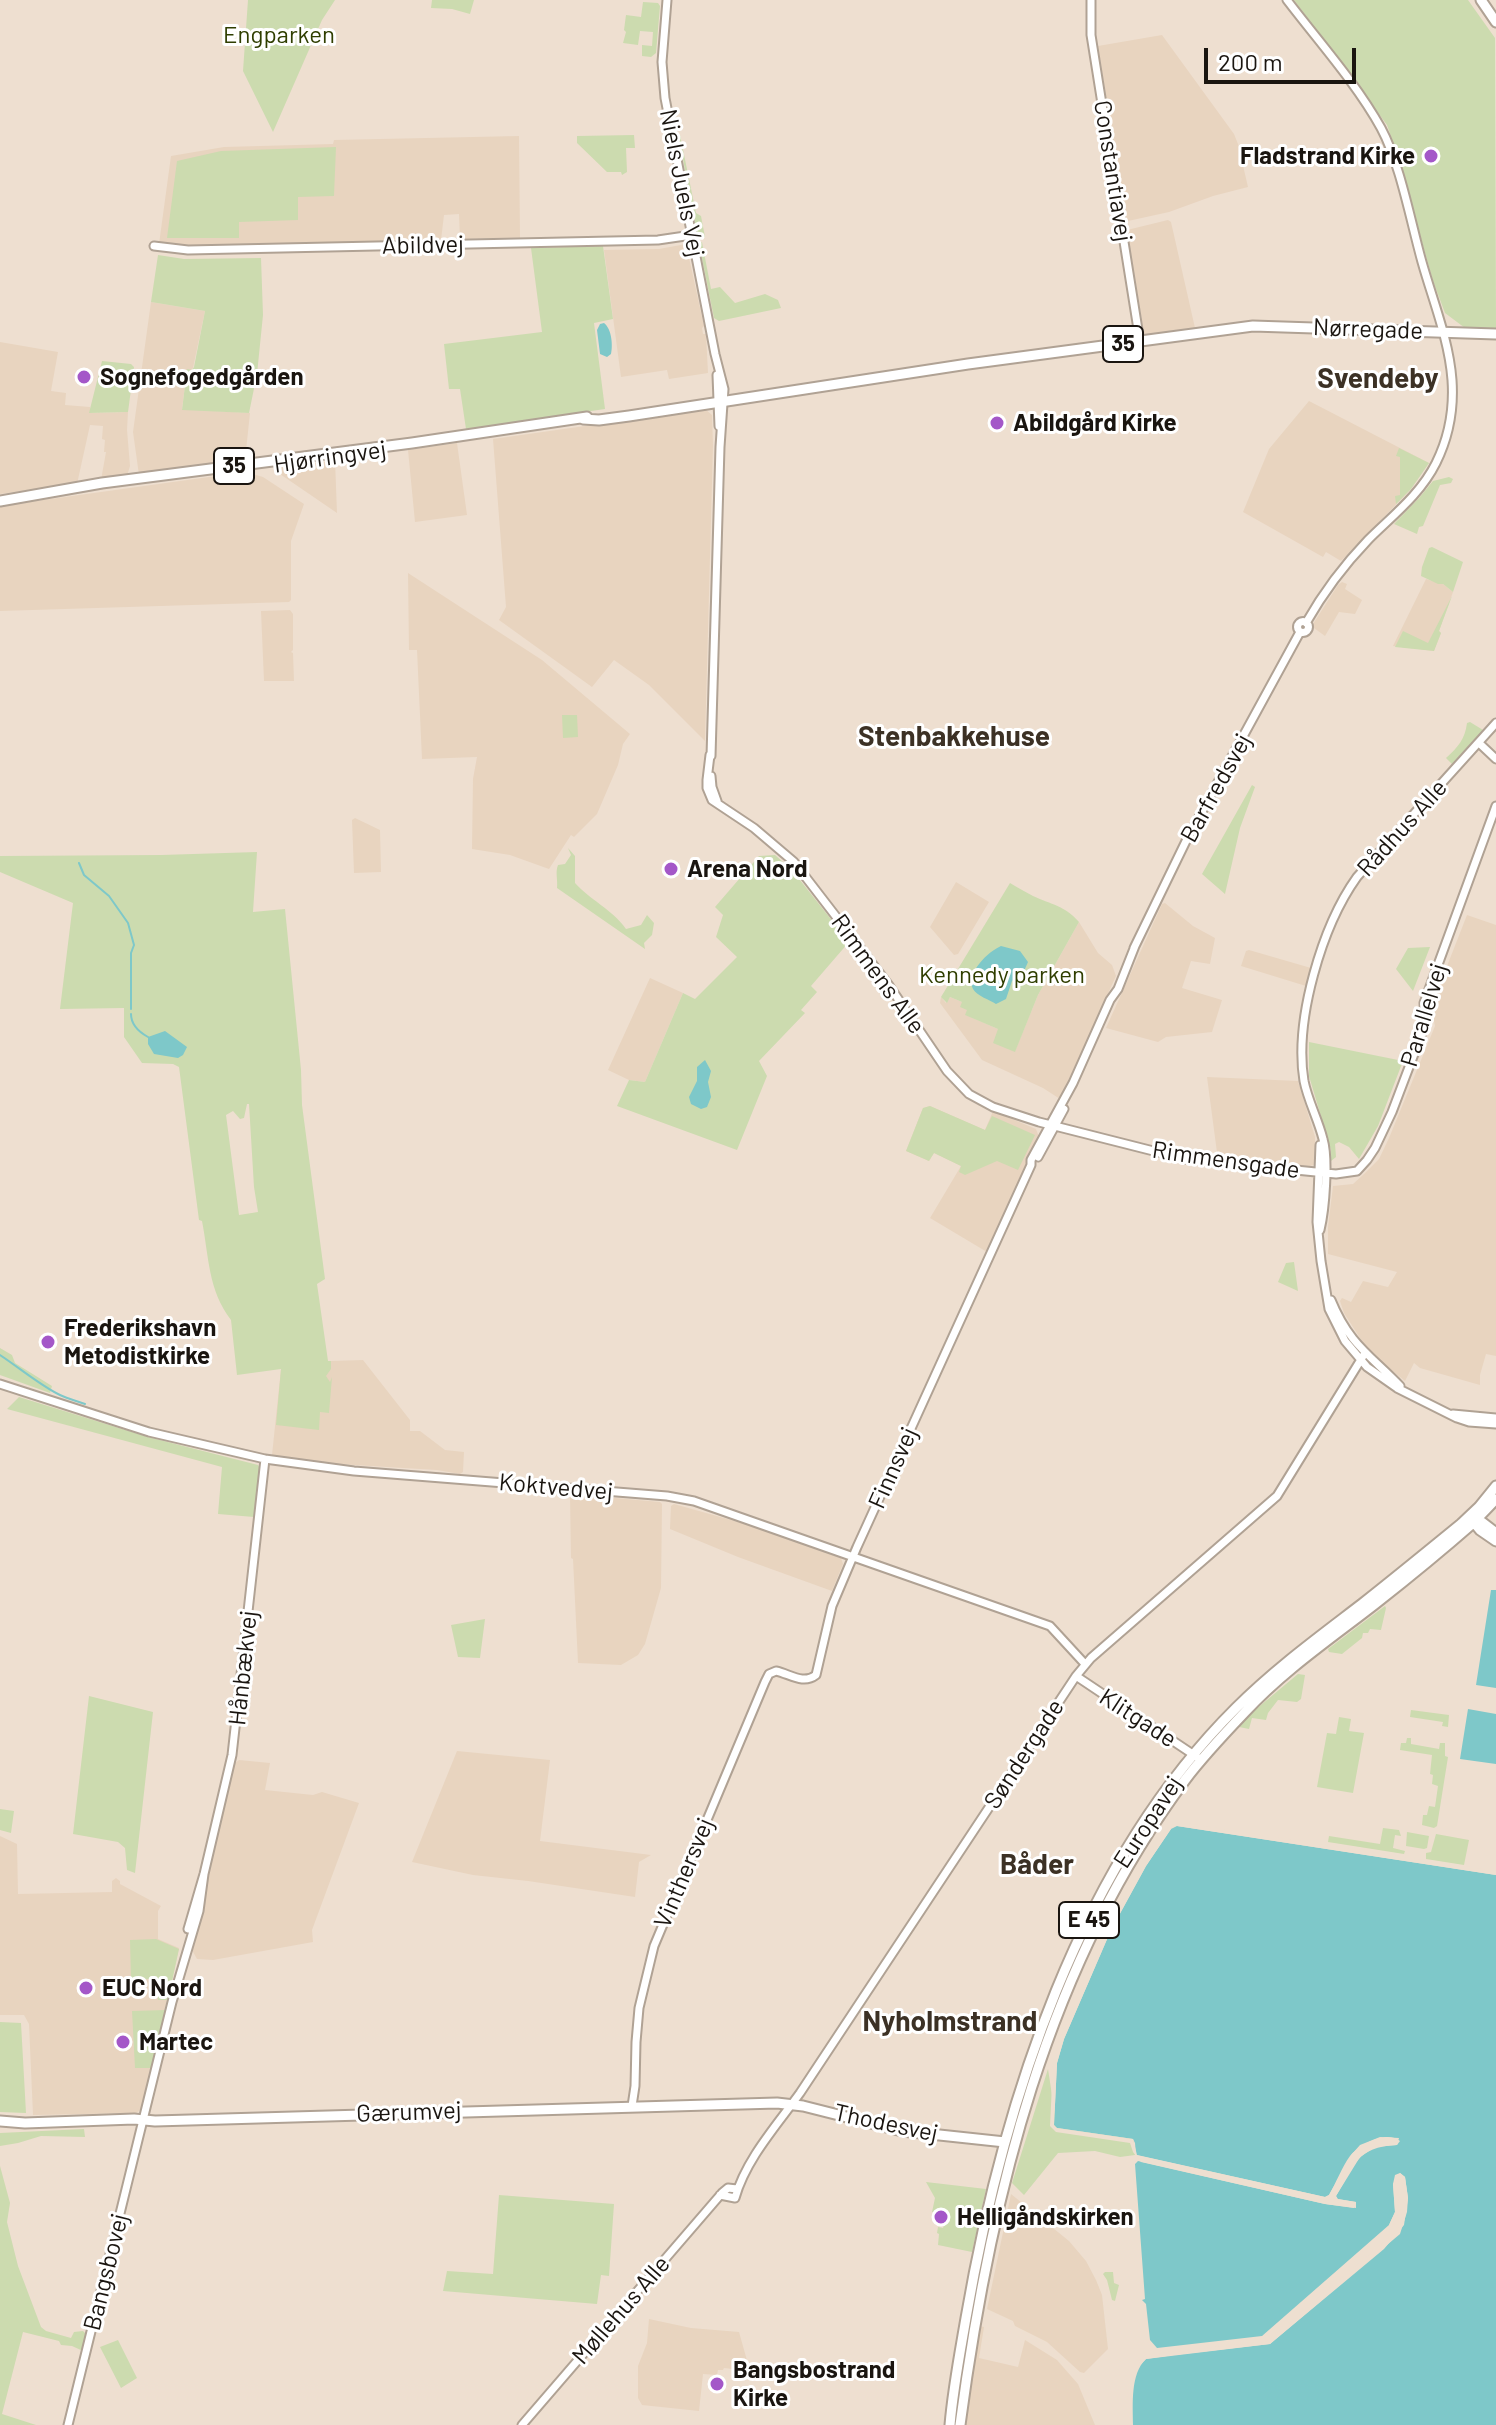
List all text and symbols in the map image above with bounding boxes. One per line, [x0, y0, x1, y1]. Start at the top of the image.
park label: Engparken [223, 21, 335, 49]
scale bar [1208, 32, 1360, 82]
text: 200 m [1218, 47, 1283, 76]
street label: Constantiavej [1088, 98, 1138, 244]
street label: Niels Juels Vej [654, 107, 710, 259]
place label: Fladstrand Kirke [1240, 142, 1415, 170]
marker: Fladstrand Kirke [1422, 147, 1440, 165]
street label: Abildvej [382, 230, 464, 260]
street label: Nørregade [1313, 313, 1423, 345]
road number: 35 [1103, 326, 1143, 362]
district label: Svendeby [1317, 362, 1439, 396]
place label: Sognefogedgården [100, 363, 304, 391]
marker: Sognefogedgården [75, 368, 93, 386]
place label: Abildgård Kirke [1013, 409, 1177, 437]
marker: Abildgård Kirke [988, 414, 1006, 432]
street label: Hjørringvej [272, 435, 388, 479]
road number: 35 [214, 448, 254, 484]
district label: Stenbakkehuse [858, 720, 1050, 754]
street label: Barfredsvej [1174, 729, 1258, 847]
street label: Rådhus Alle [1351, 774, 1453, 882]
place label: Arena Nord [687, 855, 807, 883]
marker: Arena Nord [662, 860, 680, 878]
street label: Rimmens Alle [825, 909, 931, 1039]
street label: Parallelvej [1395, 960, 1453, 1070]
park label: Kennedy parken [919, 961, 1085, 989]
street label: Rimmensgade [1150, 1135, 1302, 1185]
place label: Frederikshavn Metodistkirke [64, 1314, 216, 1370]
marker: Frederikshavn Metodistkirke [39, 1333, 57, 1351]
street label: Finnsvej [862, 1423, 924, 1513]
street label: Koktvedvej [498, 1468, 614, 1506]
street label: Hånbækvej [223, 1609, 263, 1727]
street label: Klitgade [1094, 1683, 1182, 1753]
street label: Søndergade [978, 1694, 1070, 1814]
street label: Europavej [1108, 1770, 1188, 1874]
street label: Vinthersvej [648, 1814, 720, 1932]
district label: Båder [1000, 1848, 1074, 1882]
road number: E 45 [1059, 1902, 1119, 1938]
place label: EUC Nord [102, 1974, 202, 2002]
marker: EUC Nord [77, 1979, 95, 1997]
district label: Nyholmstrand [863, 2005, 1037, 2039]
place label: Martec [139, 2028, 213, 2056]
marker: Martec [114, 2033, 132, 2051]
street label: Gærumvej [356, 2096, 462, 2128]
street label: Thodesvej [831, 2098, 941, 2148]
place label: Helligåndskirken [957, 2203, 1134, 2231]
marker: Helligåndskirken [932, 2208, 950, 2226]
street label: Bangsbovej [78, 2211, 134, 2333]
street label: Møllehus Alle [566, 2250, 676, 2370]
place label: Bangsbostrand Kirke [733, 2356, 895, 2412]
marker: Bangsbostrand Kirke [708, 2375, 726, 2393]

